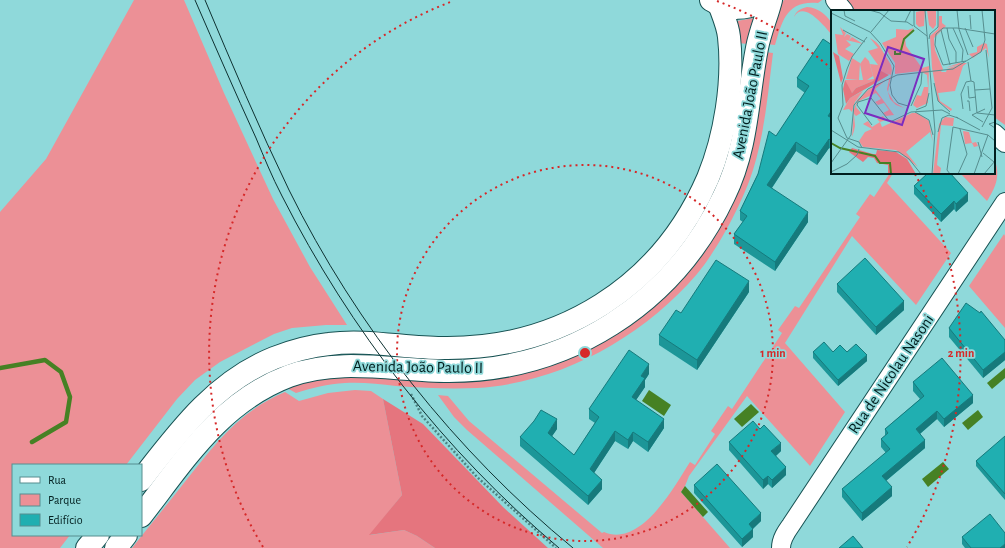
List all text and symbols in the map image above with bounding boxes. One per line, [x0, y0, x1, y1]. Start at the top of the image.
inset map [831, 10, 995, 174]
street label: Avenida João Paulo II [730, 30, 770, 160]
street label: Rua de Nicolau Nasoni [845, 312, 937, 436]
centre of rings [578, 346, 592, 360]
text: 1 min [760, 347, 786, 359]
text: 2 min [948, 347, 974, 359]
street label: Avenida João Paulo II [353, 358, 483, 376]
legend [12, 464, 142, 536]
text: Rua [48, 474, 67, 486]
text: Parque [48, 494, 81, 506]
text: Edifício [48, 514, 83, 526]

